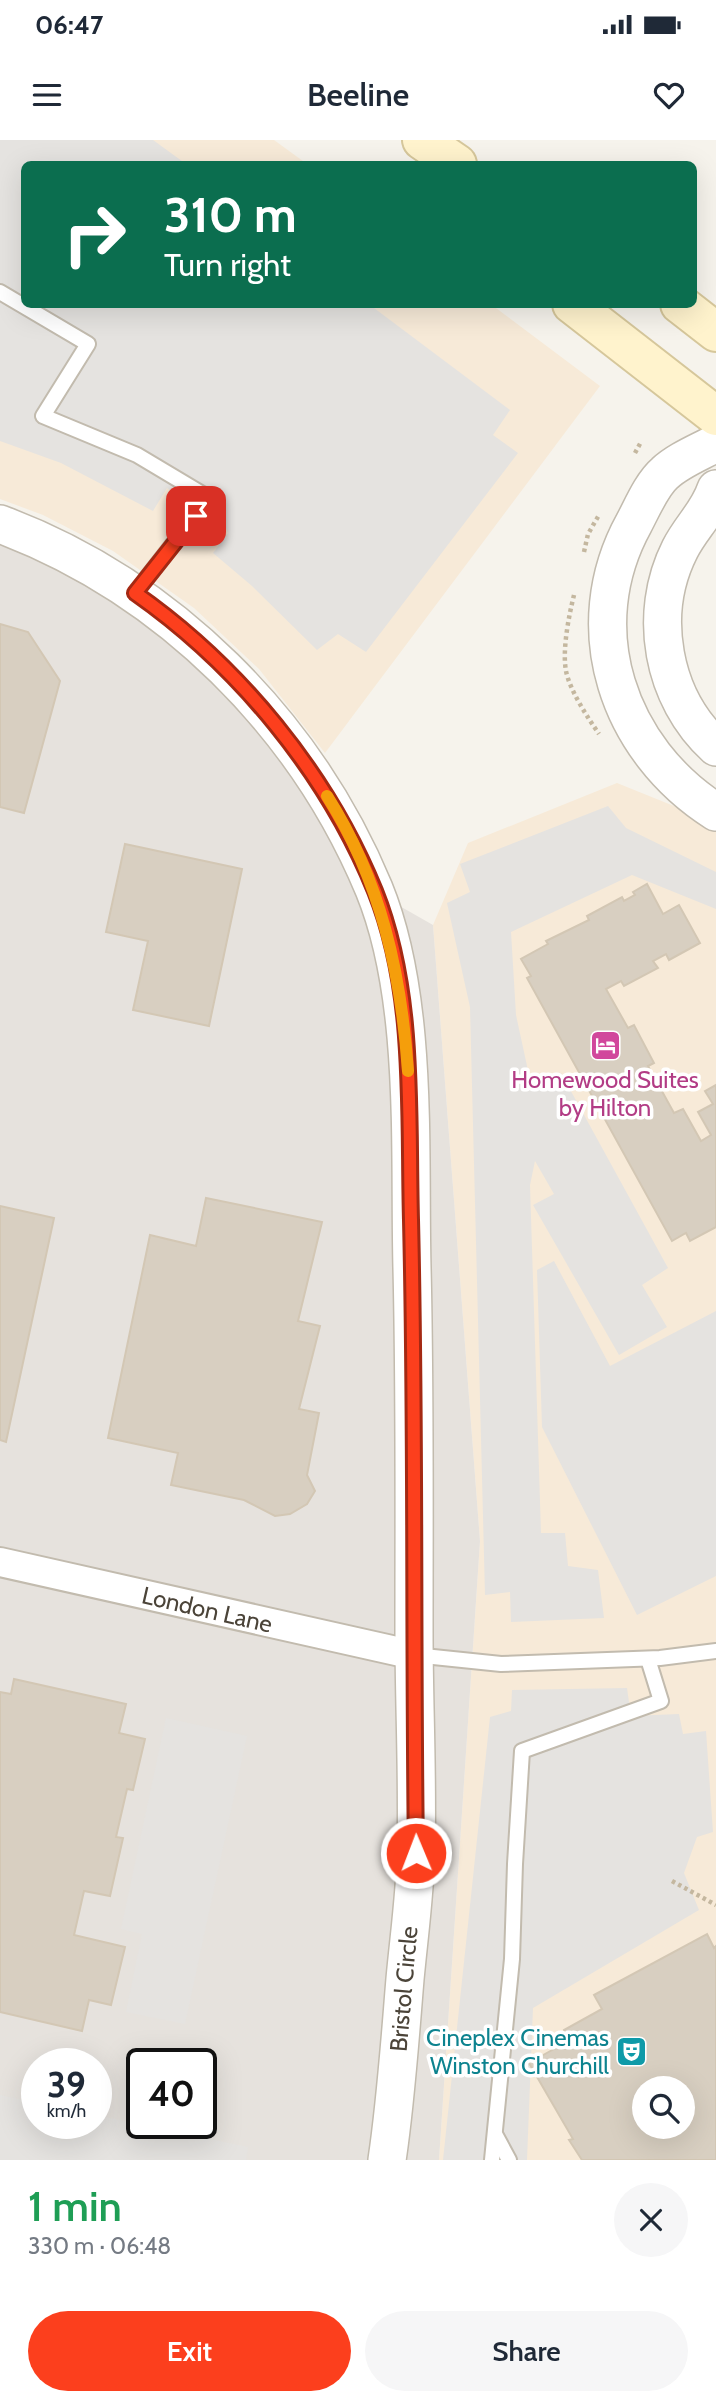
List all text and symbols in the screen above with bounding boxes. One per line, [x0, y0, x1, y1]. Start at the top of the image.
text: 06:47 [35, 9, 103, 41]
text: Beeline [307, 75, 409, 114]
icon: menu [28, 76, 66, 114]
icon: heart [650, 76, 688, 114]
text: 310 m [164, 185, 297, 244]
icon: right [49, 189, 140, 280]
text: Turn right [164, 245, 291, 284]
pin [166, 486, 226, 546]
icon: arrive [177, 497, 215, 535]
hotel icon: Homewood Suites by Hilton [588, 1029, 622, 1063]
place label: Homewood Suites by Hilton [511, 1065, 699, 1122]
street label: London Lane [139, 1580, 275, 1639]
position arrow [379, 1816, 453, 1890]
street label: Bristol Circle [384, 1925, 423, 2053]
place label: Cineplex Cinemas Winston Churchill [426, 2023, 609, 2080]
theatre icon: Cineplex Cinemas Winston Churchill [615, 2035, 649, 2069]
speed limit sign: 40 [126, 2048, 217, 2139]
text: 39 [47, 2063, 86, 2106]
map controls [632, 2076, 695, 2139]
button: search [632, 2076, 695, 2139]
text: km/h [47, 2100, 86, 2122]
text: 1 min [28, 2180, 122, 2232]
button: close [614, 2183, 688, 2257]
text: 330 m · 06:48 [28, 2232, 171, 2260]
button: Exit [28, 2311, 351, 2391]
button: Share [365, 2311, 688, 2391]

